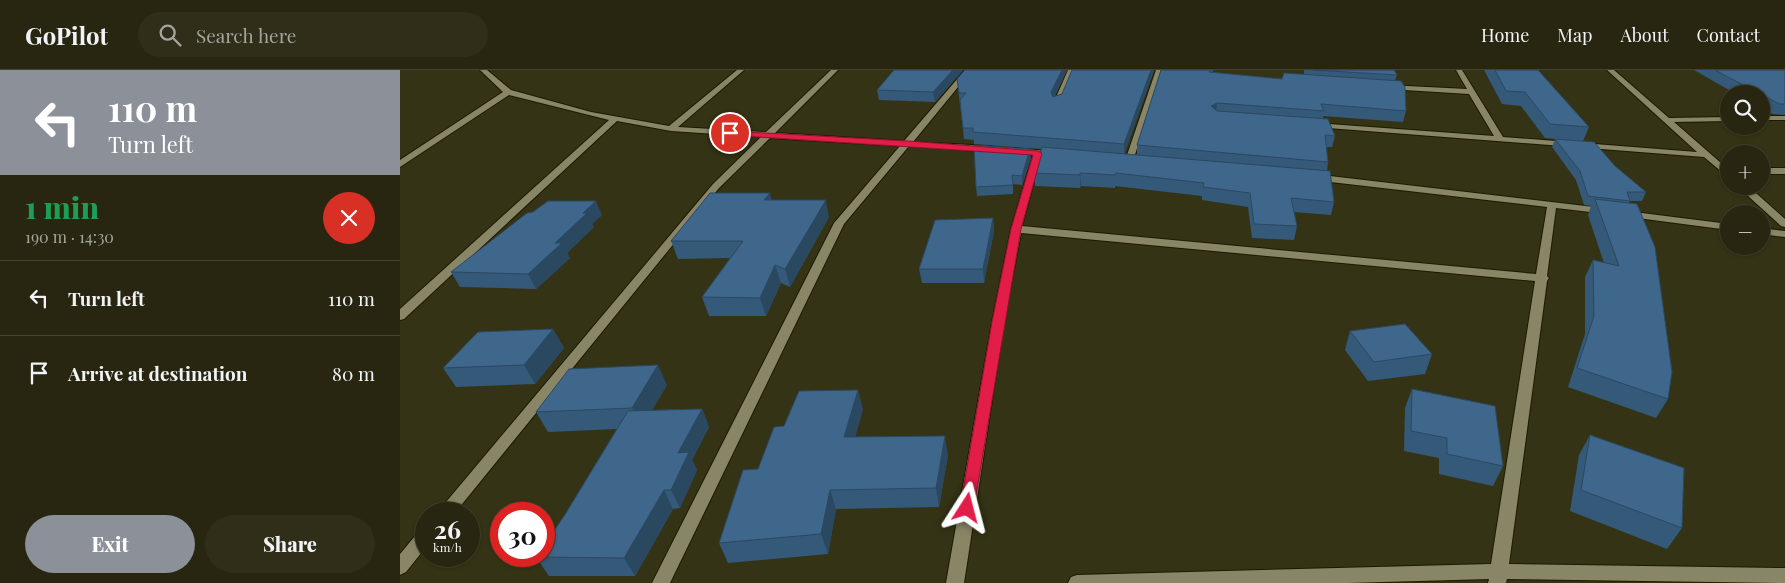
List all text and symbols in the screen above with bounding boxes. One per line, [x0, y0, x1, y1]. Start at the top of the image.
search box [138, 12, 488, 57]
text: GoPilot [25, 19, 108, 51]
icon: search [156, 21, 184, 49]
text: Search here [196, 22, 296, 48]
text: Home [1481, 23, 1529, 47]
text: Map [1557, 23, 1592, 47]
text: About [1620, 23, 1669, 47]
text: Contact [1697, 23, 1760, 47]
text: 110 m [108, 84, 197, 131]
map controls [1720, 85, 1770, 255]
button: search [1720, 85, 1770, 135]
icon: left [25, 90, 90, 155]
pin [709, 112, 751, 154]
icon: arrive [716, 119, 744, 147]
text: Turn left [108, 129, 193, 159]
button: + [1720, 145, 1770, 195]
text: 1 min [25, 187, 99, 227]
button: close [323, 192, 375, 244]
button: − [1720, 205, 1770, 255]
text: 190 m · 14:30 [25, 226, 114, 247]
icon: left [25, 284, 53, 312]
text: Turn left [68, 285, 145, 311]
text: 110 m [328, 285, 375, 311]
icon: arrive [25, 359, 53, 387]
text: Arrive at destination [68, 360, 248, 386]
text: 80 m [332, 360, 375, 386]
position arrow [940, 481, 992, 533]
speed limit sign: 30 [490, 502, 555, 567]
text: 26 [434, 512, 461, 545]
button: Exit [25, 515, 195, 573]
button: Share [205, 515, 375, 573]
text: km/h [433, 539, 462, 555]

